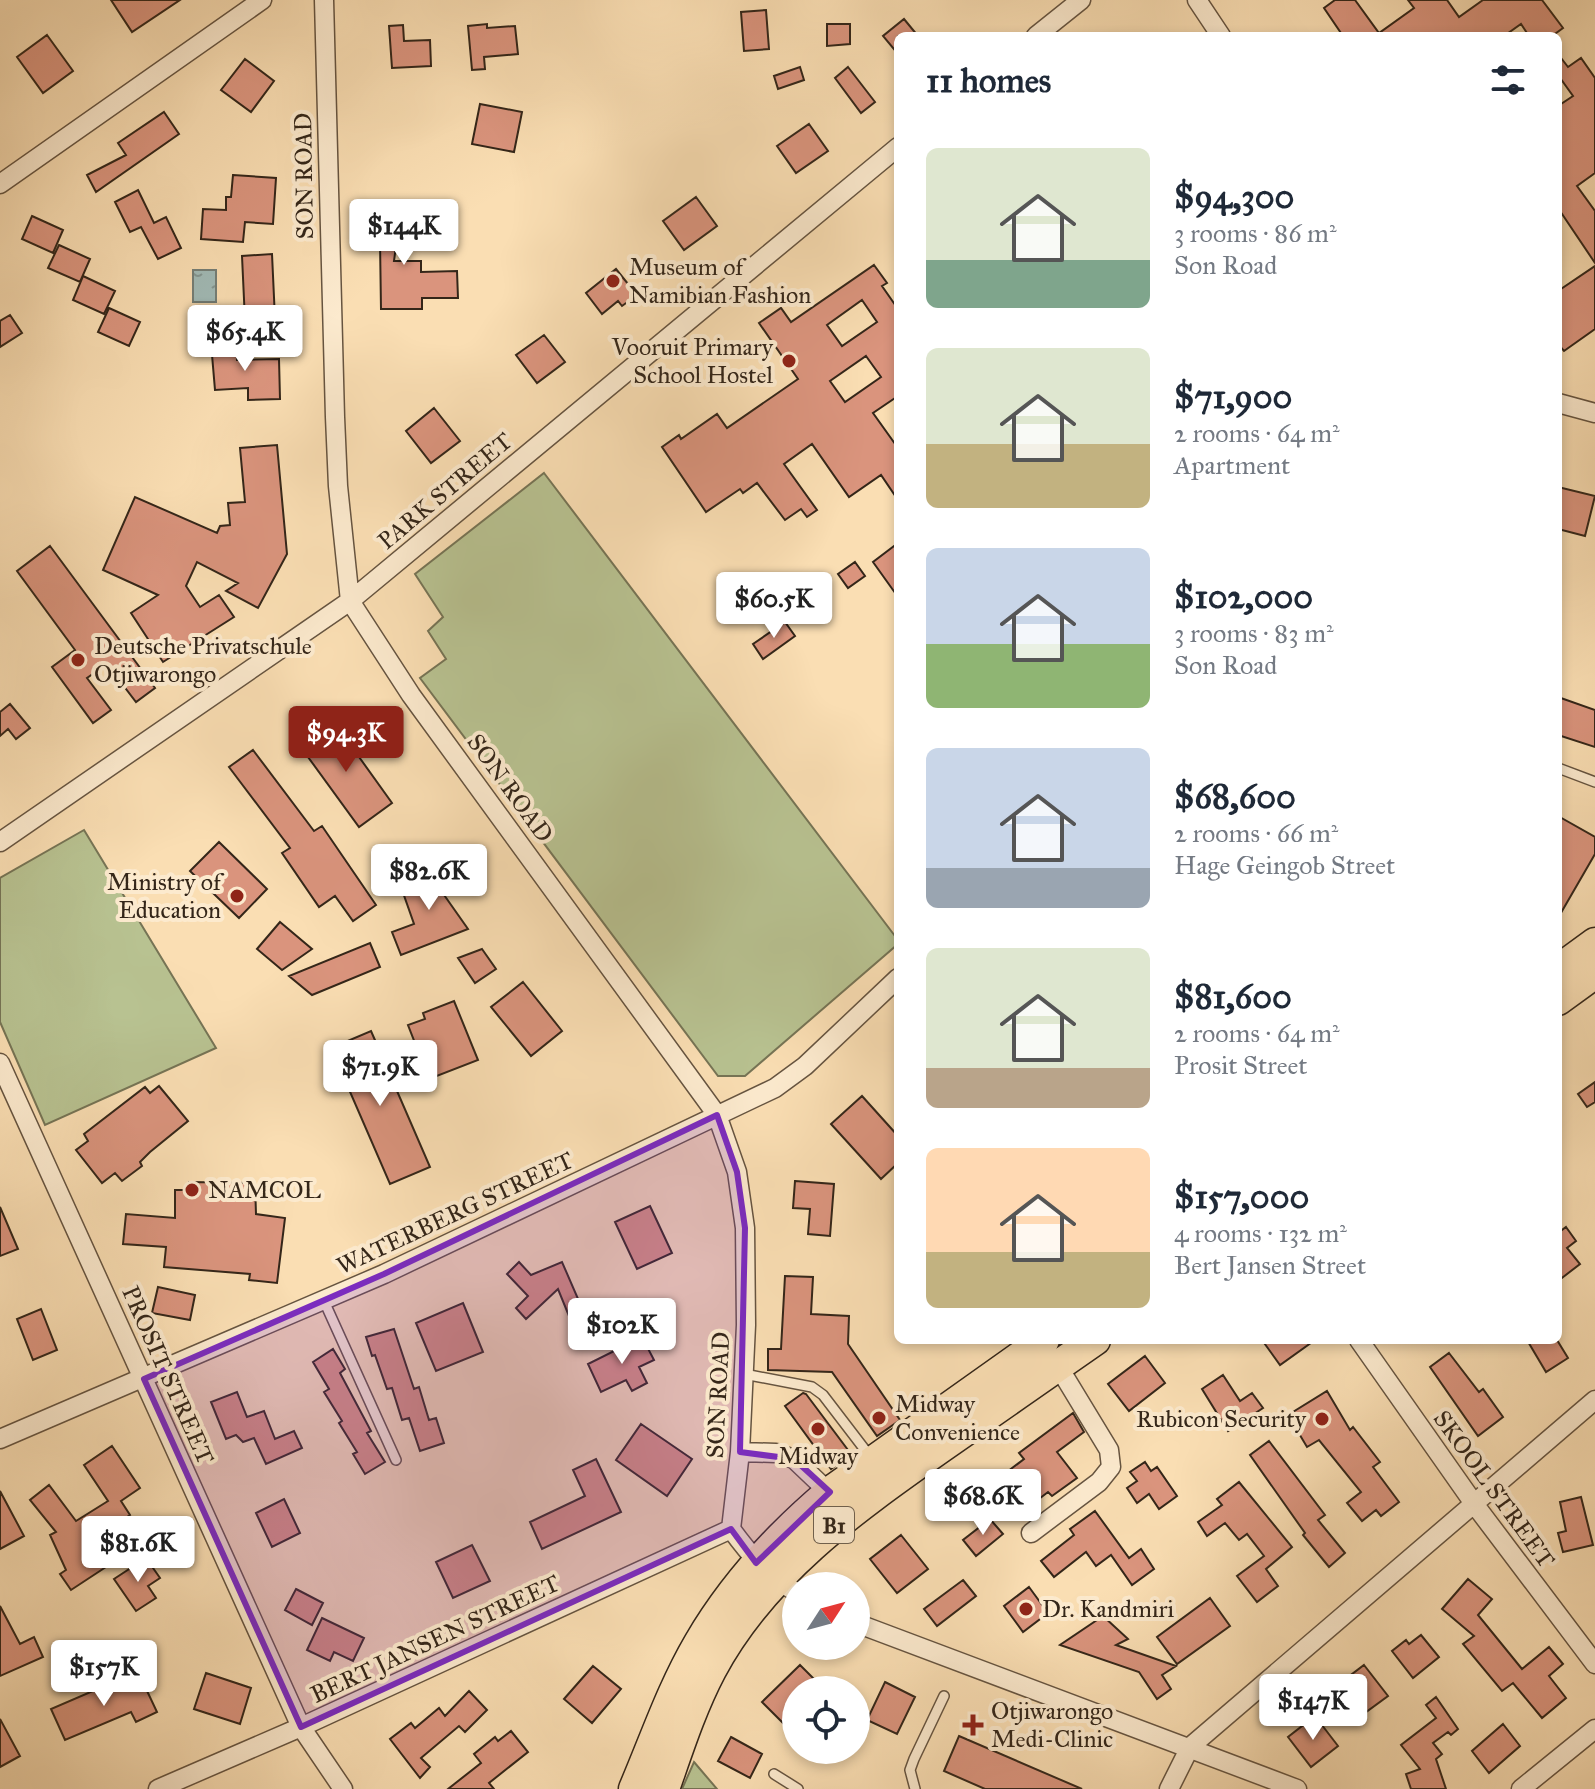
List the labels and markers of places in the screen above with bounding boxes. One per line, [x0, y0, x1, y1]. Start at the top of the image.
pin: $144K [348, 199, 460, 267]
place label: Museum of Namibian Fashion [629, 252, 811, 310]
marker: Museum of Namibian Fashion [604, 272, 622, 290]
pin: $65.4K [180, 305, 310, 373]
place label: Vooruit Primary School Hostel [611, 332, 774, 390]
marker: Vooruit Primary School Hostel [780, 352, 798, 370]
pin: $60.5K [709, 572, 839, 640]
place label: Deutsche Privatschule Otjiwarongo [94, 631, 312, 689]
marker: Deutsche Privatschule Otjiwarongo [69, 651, 87, 669]
pin: $94.3K [281, 706, 411, 774]
pin: $82.6K [364, 844, 494, 912]
place label: Ministry of Education [107, 867, 225, 925]
marker: Ministry of Education [228, 887, 246, 905]
pin: $71.9K [315, 1040, 445, 1108]
place label: NAMCOL [208, 1175, 321, 1205]
marker: NAMCOL [183, 1181, 201, 1199]
pin: $102K [566, 1298, 678, 1366]
place label: Midway Convenience [895, 1389, 1020, 1447]
place label: Rubicon Security [1136, 1404, 1307, 1434]
marker: Midway Convenience [870, 1409, 888, 1427]
marker: Rubicon Security [1313, 1410, 1331, 1428]
marker: Midway [809, 1420, 827, 1438]
place label: Midway [778, 1441, 859, 1471]
pin: $68.6K [918, 1469, 1048, 1537]
pin: $81.6K [73, 1516, 203, 1584]
place label: Dr. Kandmiri [1042, 1594, 1175, 1624]
marker: Dr. Kandmiri [1017, 1600, 1035, 1618]
pin: $157K [48, 1640, 160, 1708]
pin: $147K [1257, 1674, 1369, 1742]
place label: Otjiwarongo Medi-Clinic [991, 1696, 1113, 1754]
marker: Otjiwarongo Medi-Clinic [962, 1714, 984, 1736]

